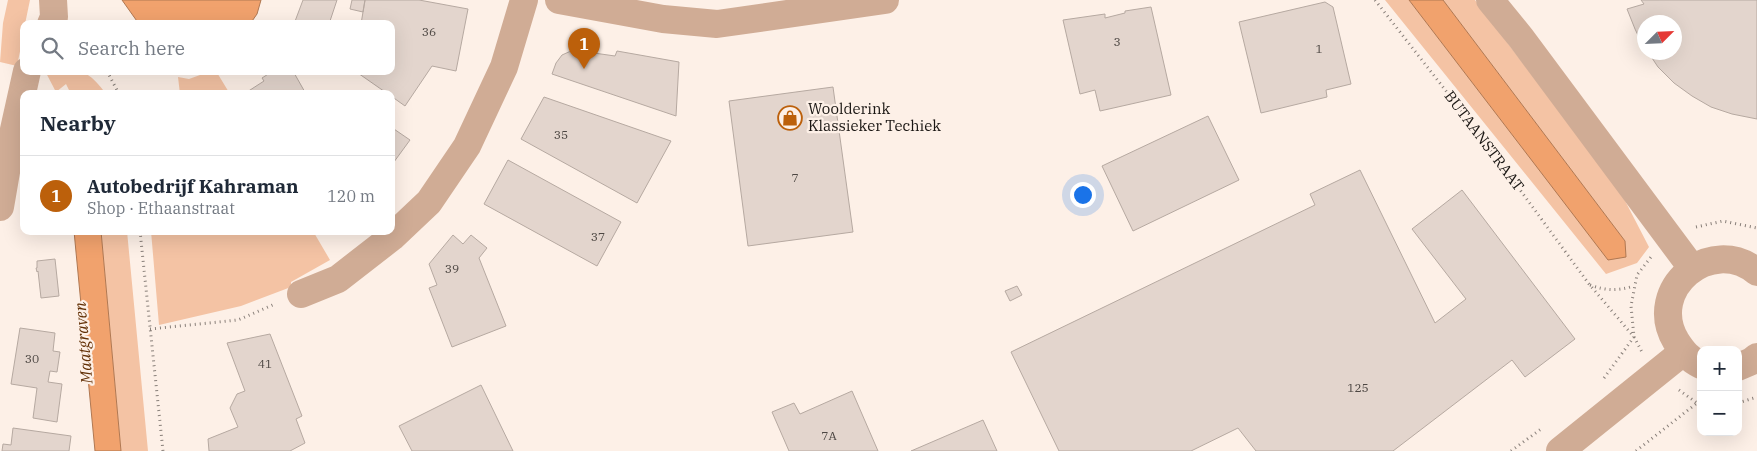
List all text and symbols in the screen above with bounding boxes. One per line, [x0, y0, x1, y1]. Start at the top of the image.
north arrow [1637, 15, 1682, 60]
search box [20, 20, 395, 75]
house number: 36 [422, 24, 436, 39]
pin: 1 [568, 28, 600, 69]
icon: search [38, 34, 66, 62]
house number: 3 [1113, 34, 1121, 49]
text: Search here [78, 36, 185, 60]
house number: 1 [1315, 41, 1323, 56]
street label: BUTAANSTRAAT [1440, 87, 1528, 195]
place label: Woolderink Klassieker Techiek [808, 99, 941, 135]
shop icon: Woolderink Klassieker Techiek [777, 105, 803, 131]
text: Nearby [40, 109, 116, 137]
house number: 35 [554, 127, 568, 142]
house number: 7 [791, 170, 799, 185]
text: Autobedrijf Kahraman [87, 174, 299, 198]
your location [1070, 182, 1096, 208]
text: 1 [51, 186, 61, 206]
text: 120 m [327, 186, 375, 206]
text: Shop · Ethaanstraat [87, 198, 235, 218]
house number: 37 [591, 229, 605, 244]
house number: 39 [445, 261, 459, 276]
water label: Maatgraven [69, 301, 97, 386]
map controls [1697, 346, 1742, 436]
button: + [1697, 346, 1742, 391]
house number: 30 [25, 351, 39, 366]
house number: 41 [258, 356, 272, 371]
house number: 125 [1347, 380, 1369, 395]
button: − [1697, 391, 1742, 436]
house number: 7A [821, 428, 837, 443]

